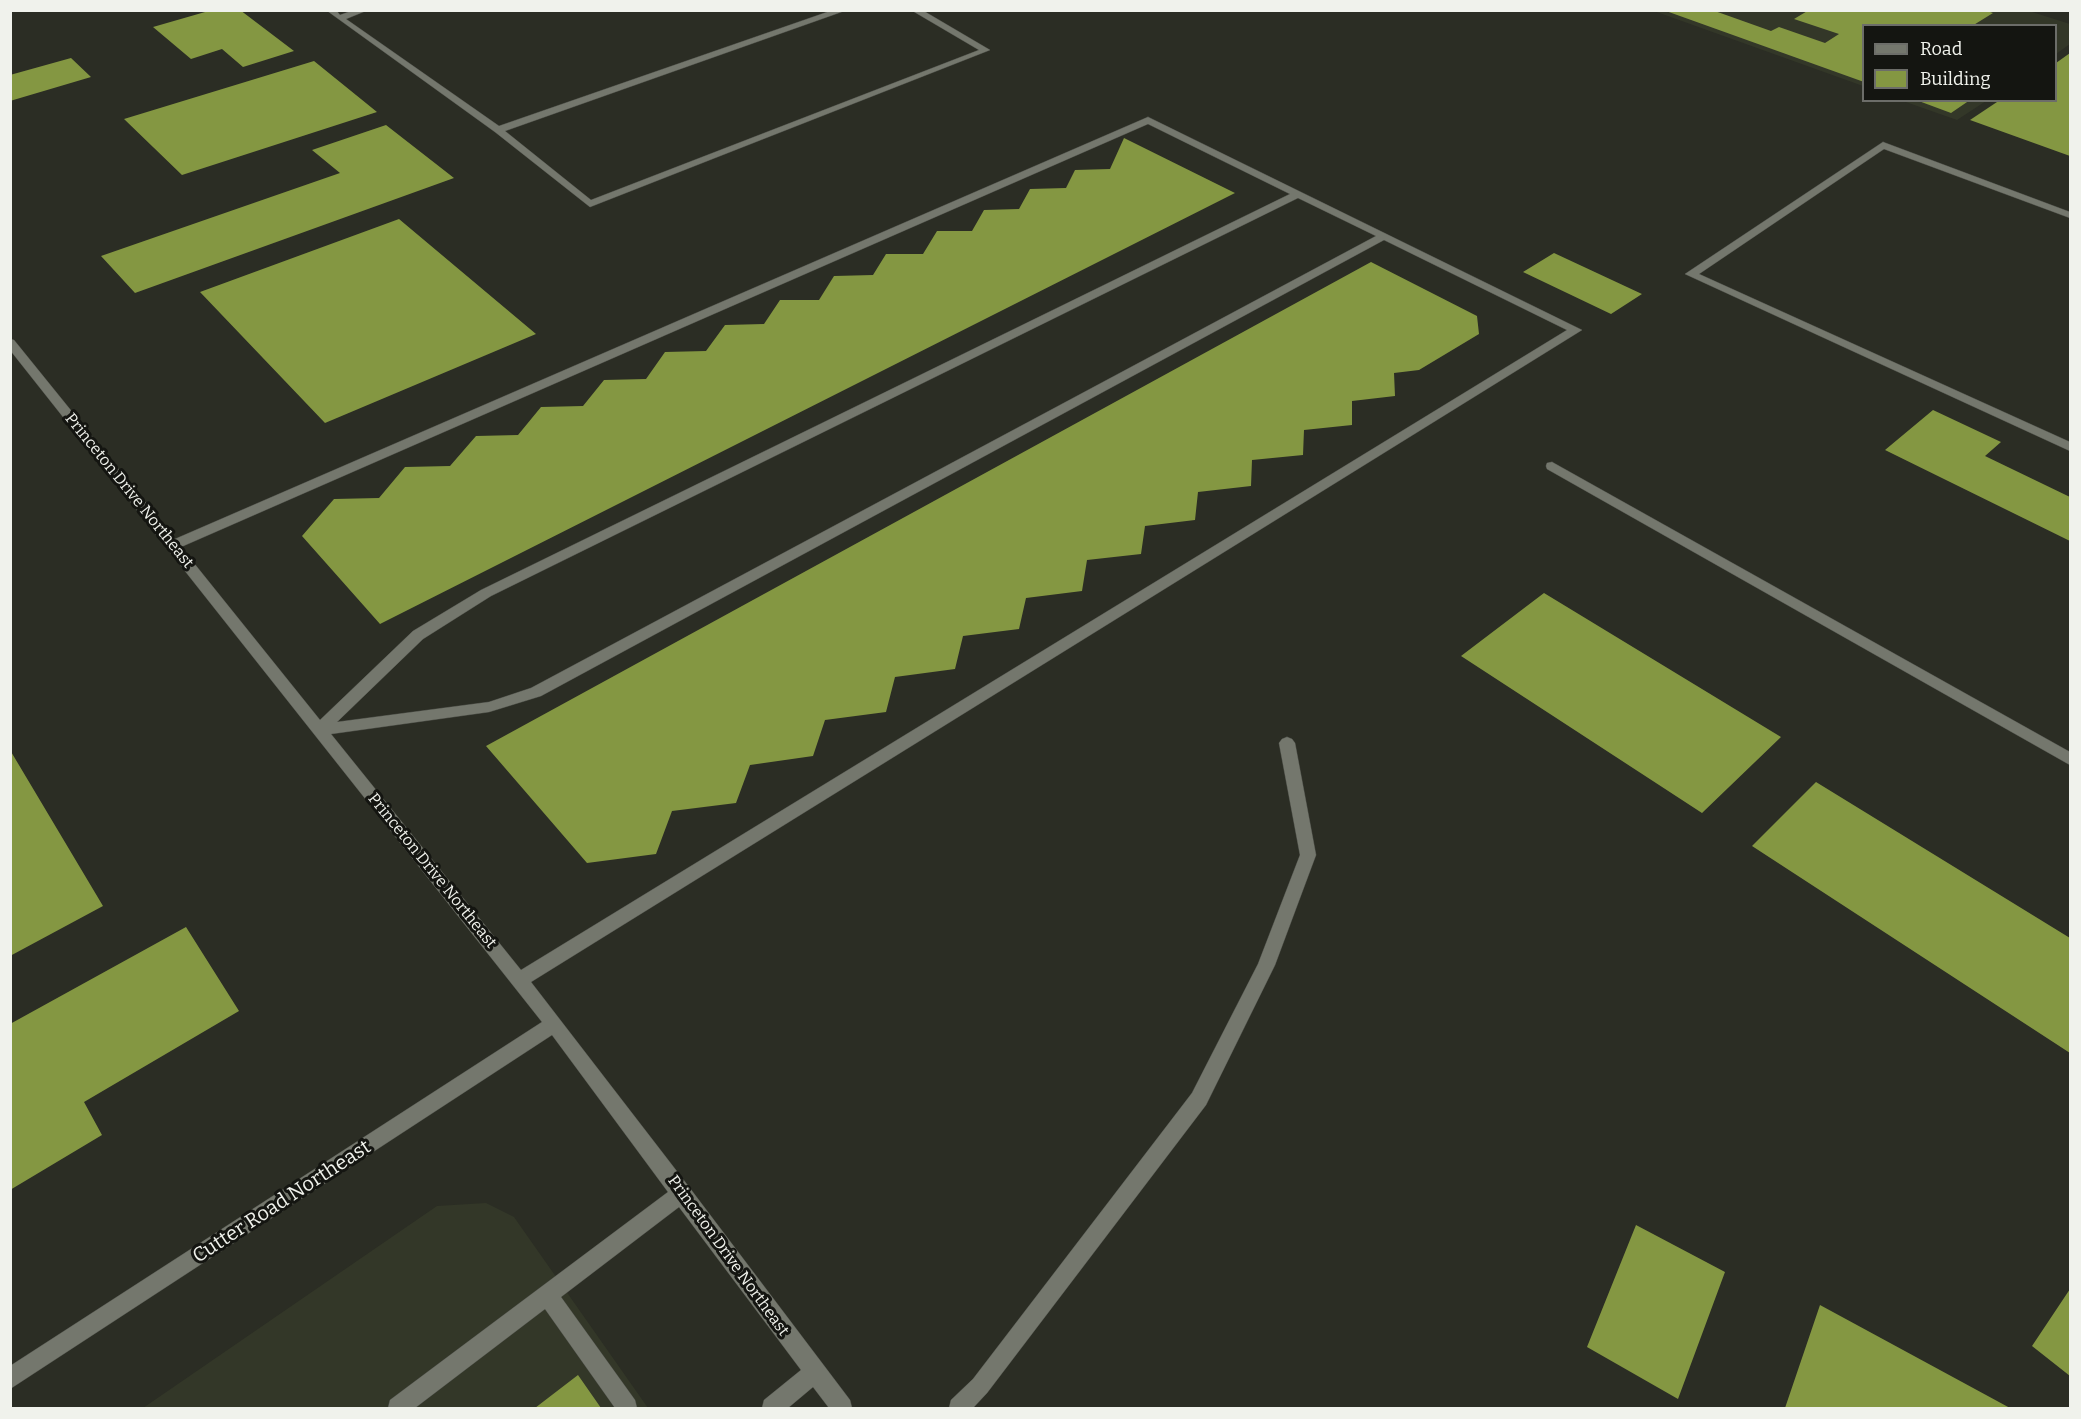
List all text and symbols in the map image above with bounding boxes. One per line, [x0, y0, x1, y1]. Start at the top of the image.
legend [1862, 24, 2057, 102]
text: Road [1920, 38, 1962, 60]
text: Building [1920, 68, 1991, 90]
street label: Princeton Drive Northeast [61, 410, 197, 572]
street label: Princeton Drive Northeast [364, 790, 500, 952]
street label: Cutter Road Northeast [188, 1135, 376, 1269]
street label: Princeton Drive Northeast [663, 1172, 793, 1340]

